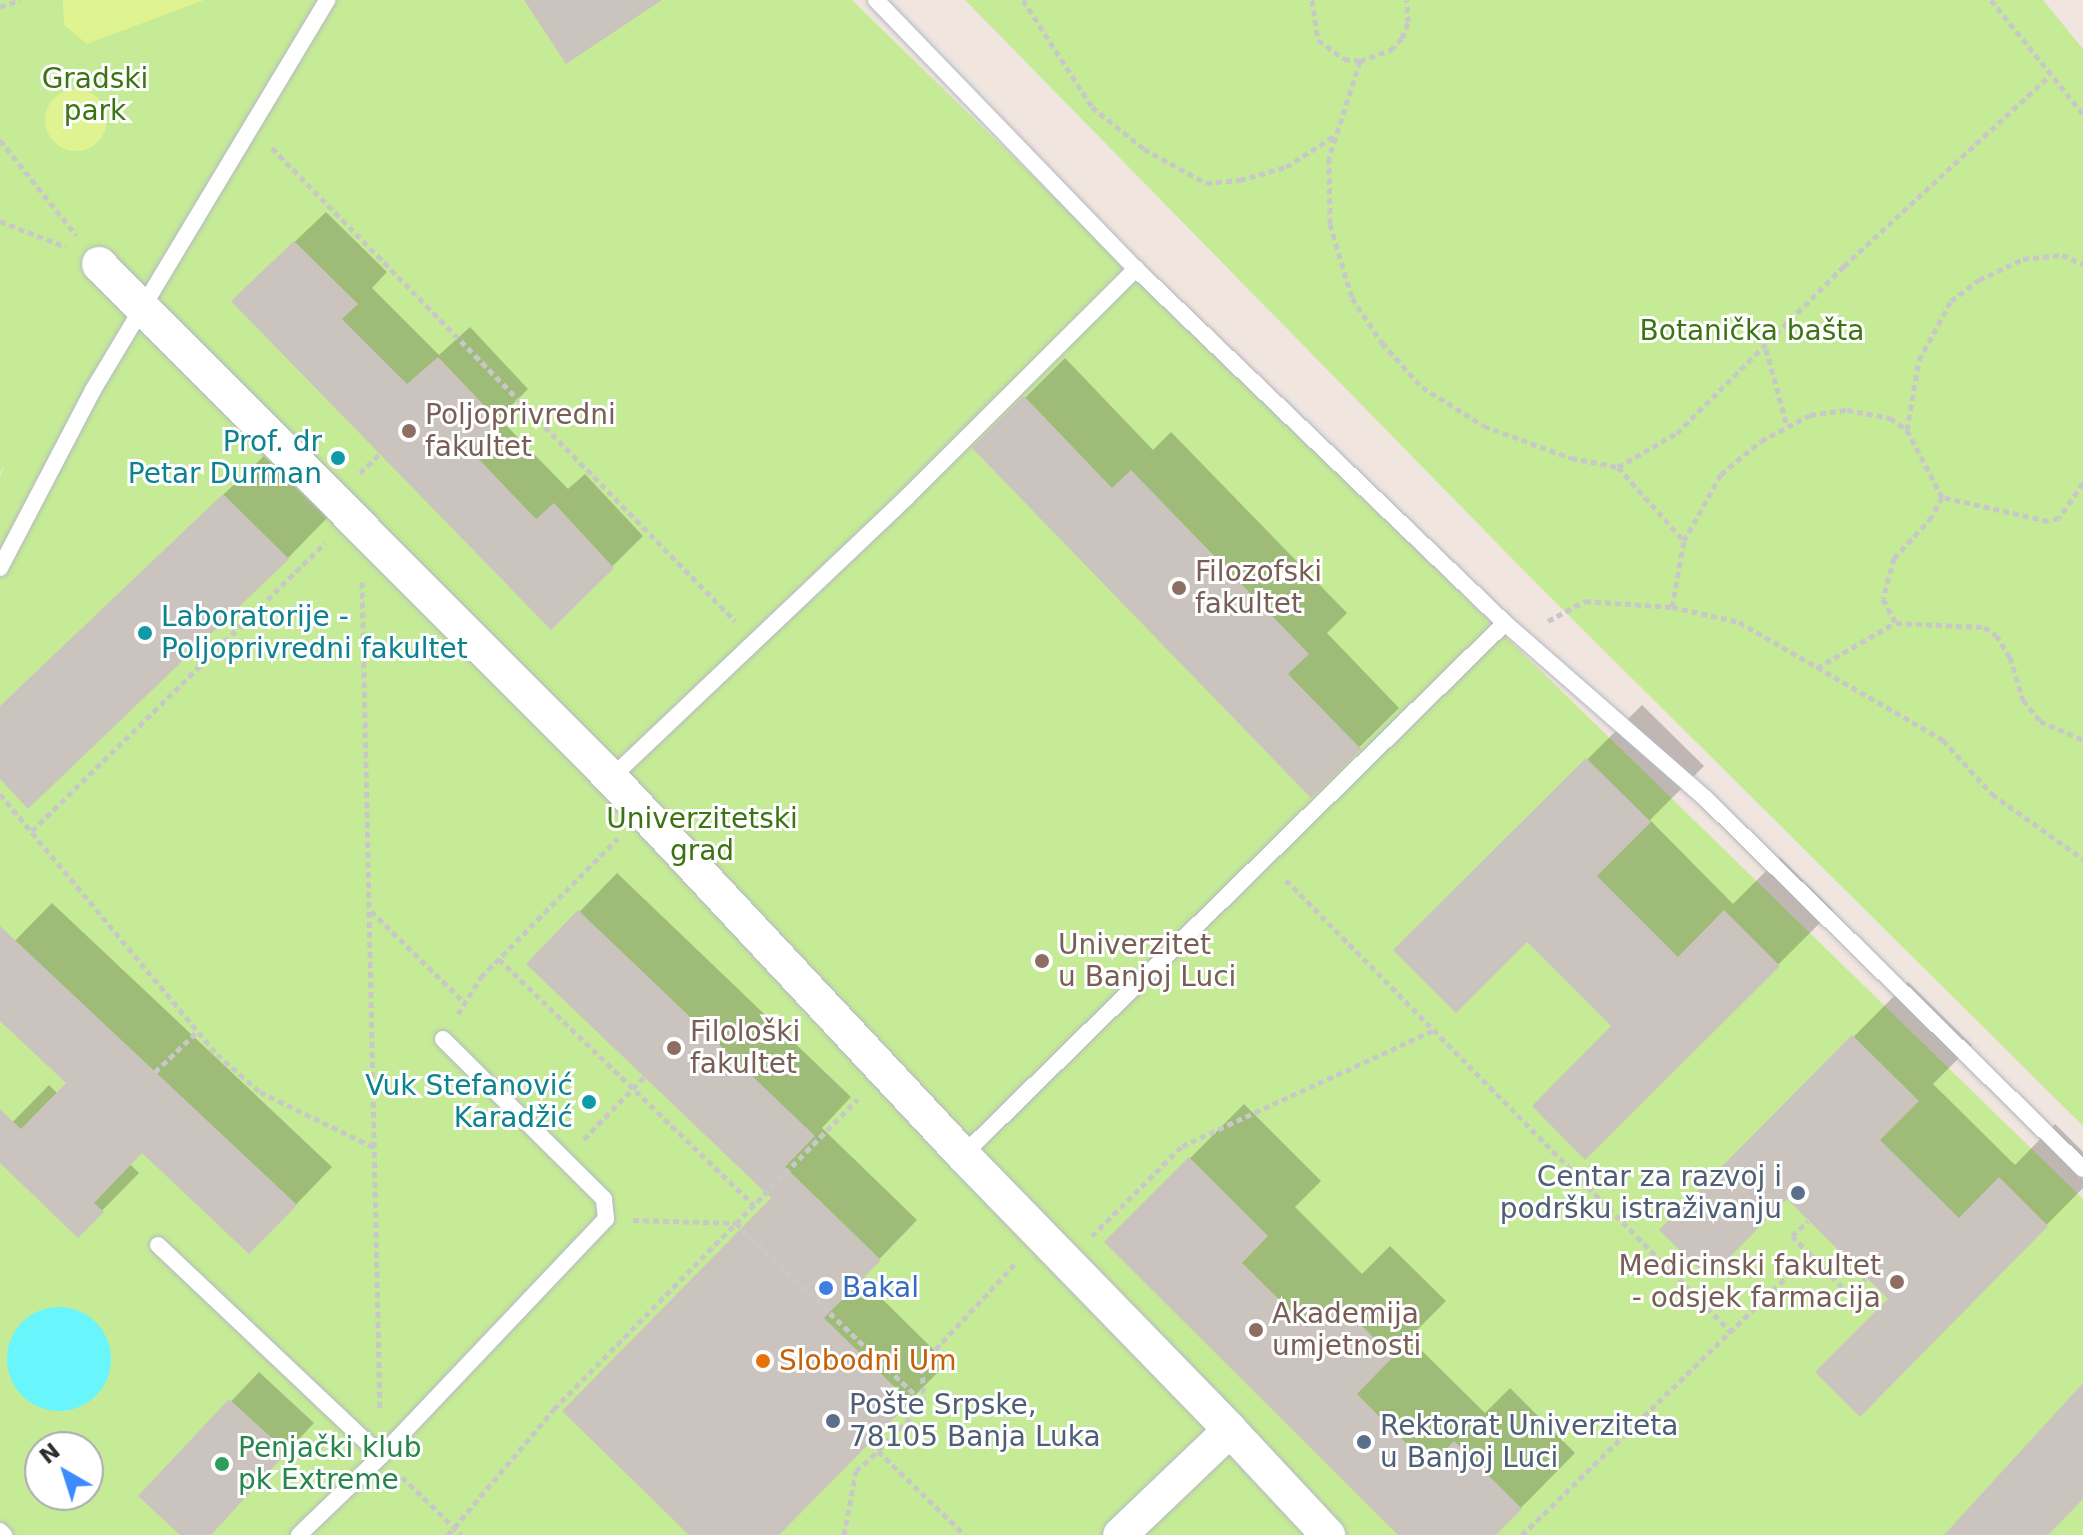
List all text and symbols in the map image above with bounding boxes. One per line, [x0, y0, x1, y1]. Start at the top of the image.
park label: Gradski park [42, 62, 148, 128]
park label: Botanička bašta [1640, 314, 1864, 348]
place label: Poljoprivredni fakultet [425, 398, 616, 464]
marker: Poljoprivredni fakultet [400, 422, 418, 440]
place label: Prof. dr Petar Durman [128, 425, 322, 491]
marker: Prof. dr Petar Durman [329, 449, 347, 467]
place label: Filozofski fakultet [1195, 555, 1322, 621]
marker: Filozofski fakultet [1170, 579, 1188, 597]
place label: Laboratorije - Poljoprivredni fakultet [161, 600, 468, 666]
marker: Laboratorije - Poljoprivredni fakultet [136, 624, 154, 642]
park label: Univerzitetski grad [606, 802, 798, 868]
place label: Univerzitet u Banjoj Luci [1058, 928, 1236, 994]
marker: Univerzitet u Banjoj Luci [1033, 952, 1051, 970]
place label: Filološki fakultet [690, 1015, 800, 1081]
marker: Filološki fakultet [665, 1039, 683, 1057]
place label: Vuk Stefanović Karadžić [365, 1069, 573, 1135]
marker: Vuk Stefanović Karadžić [580, 1093, 598, 1111]
place label: Centar za razvoj i podršku istraživanju [1500, 1160, 1782, 1226]
marker: Centar za razvoj i podršku istraživanju [1789, 1184, 1807, 1202]
place label: Medicinski fakultet - odsjek farmacija [1619, 1249, 1881, 1315]
place label: Bakal [842, 1271, 919, 1305]
marker: Medicinski fakultet - odsjek farmacija [1888, 1273, 1906, 1291]
marker: Bakal [817, 1279, 835, 1297]
place label: Akademija umjetnosti [1272, 1297, 1421, 1363]
marker: Akademija umjetnosti [1247, 1321, 1265, 1339]
place label: Slobodni Um [779, 1344, 957, 1378]
marker: Slobodni Um [754, 1352, 772, 1370]
place label: Pošte Srpske, 78105 Banja Luka [849, 1388, 1101, 1454]
place label: Rektorat Univerziteta u Banjoj Luci [1380, 1409, 1678, 1475]
marker: Pošte Srpske, 78105 Banja Luka [824, 1412, 842, 1430]
north arrow [24, 1431, 104, 1511]
place label: Penjački klub pk Extreme [238, 1431, 422, 1497]
marker: Rektorat Univerziteta u Banjoj Luci [1355, 1433, 1373, 1451]
text: N [35, 1438, 65, 1469]
marker: Penjački klub pk Extreme [213, 1455, 231, 1473]

